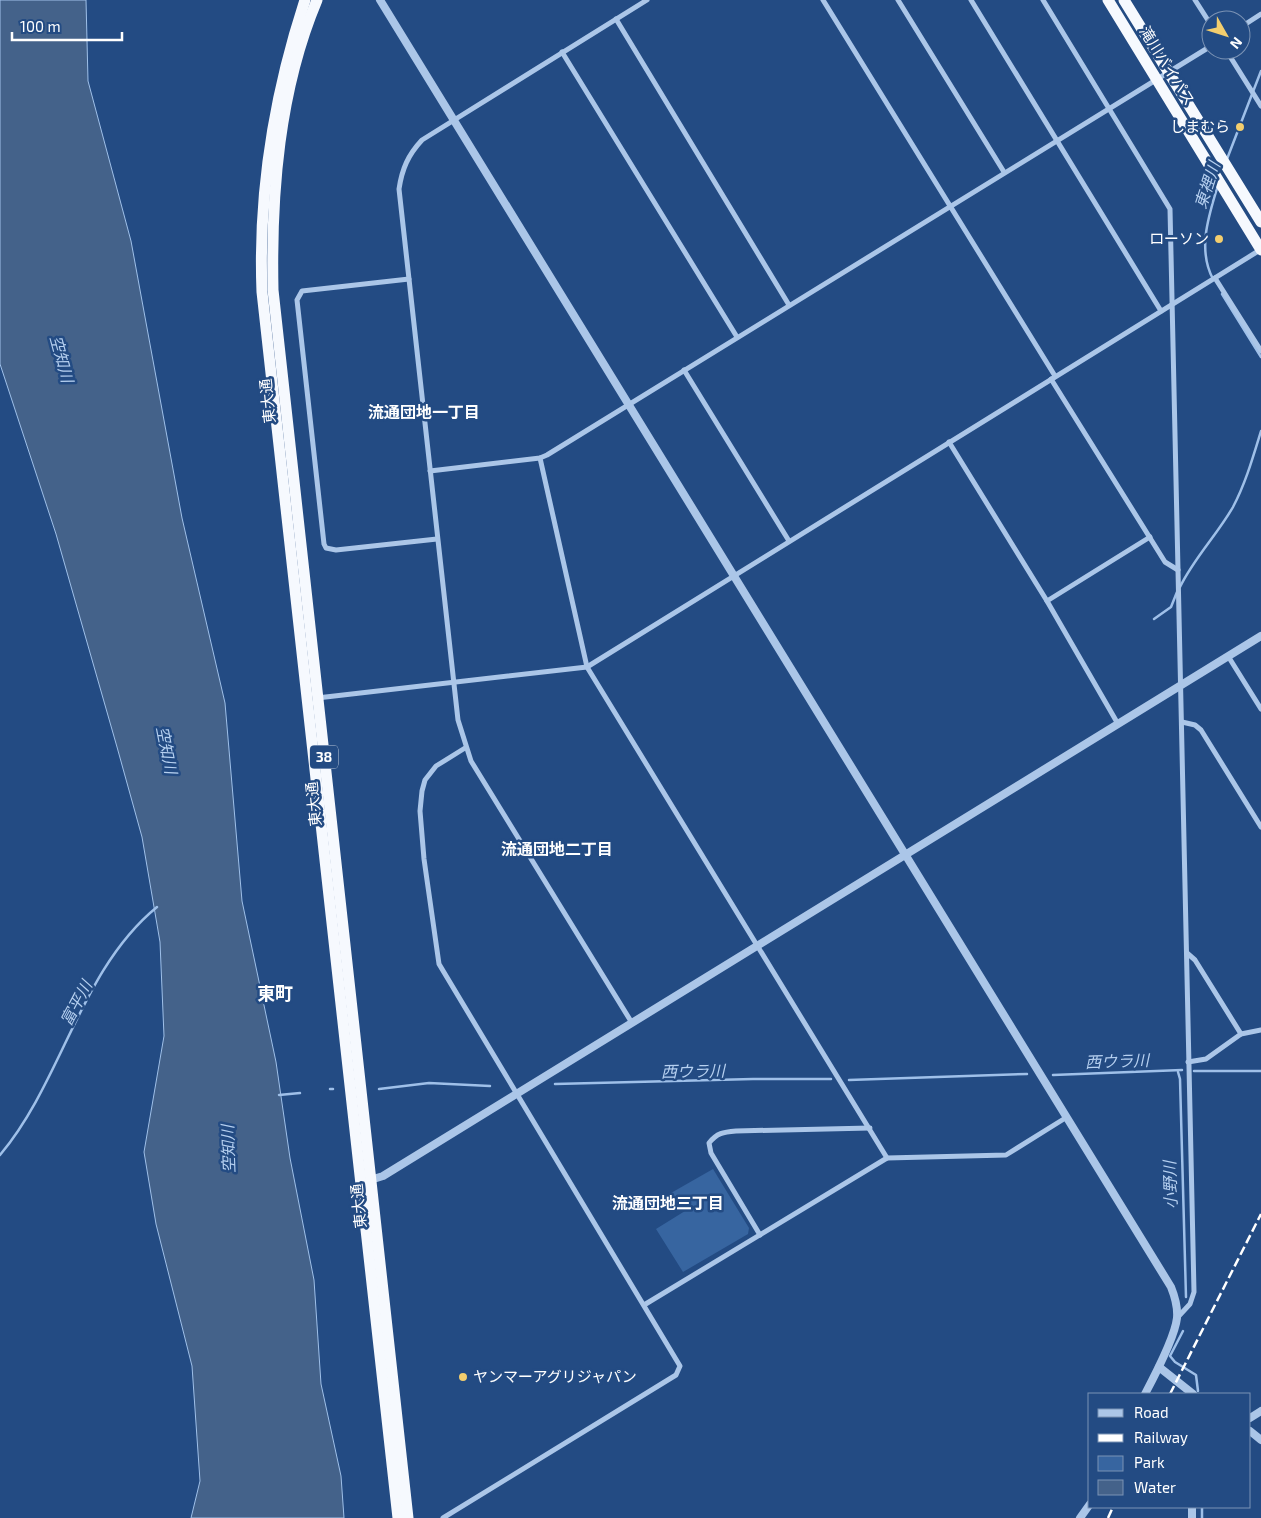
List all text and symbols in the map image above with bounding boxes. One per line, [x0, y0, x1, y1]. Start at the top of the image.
scale bar [12, 10, 122, 42]
north arrow [1201, 10, 1251, 60]
text: 100 m [20, 17, 61, 35]
street label: 滝川バイパス [1136, 23, 1199, 108]
text: N [1227, 34, 1246, 53]
place label: しまむら [1170, 117, 1230, 135]
marker: しまむら [1234, 121, 1246, 133]
water label: 東裡川 [1190, 157, 1224, 211]
place label: ローソン [1149, 229, 1209, 247]
marker: ローソン [1213, 233, 1225, 245]
water label: 空知川 [47, 333, 78, 386]
street label: 東大通 [256, 378, 278, 424]
district label: 流通団地一丁目 [368, 402, 480, 421]
water label: 空知川 [154, 725, 182, 777]
road number: 38 [310, 746, 338, 769]
street label: 東大通 [302, 781, 324, 827]
district label: 流通団地二丁目 [501, 839, 613, 858]
water label: 富平川 [56, 975, 96, 1028]
district label: 東町 [257, 982, 293, 1004]
water label: 西ウラ川 [1085, 1050, 1151, 1071]
water label: 西ウラ川 [661, 1060, 727, 1081]
water label: 空知川 [217, 1123, 238, 1173]
water label: 小野川 [1159, 1159, 1180, 1209]
street label: 東大通 [347, 1183, 369, 1229]
district label: 流通団地三丁目 [612, 1193, 724, 1212]
place label: ヤンマーアグリジャパン [473, 1367, 637, 1385]
marker: ヤンマーアグリジャパン [457, 1371, 469, 1383]
legend [1088, 1393, 1251, 1508]
text: Road [1134, 1403, 1169, 1421]
text: Railway [1134, 1428, 1188, 1446]
text: Park [1134, 1453, 1165, 1471]
text: Water [1134, 1478, 1176, 1496]

